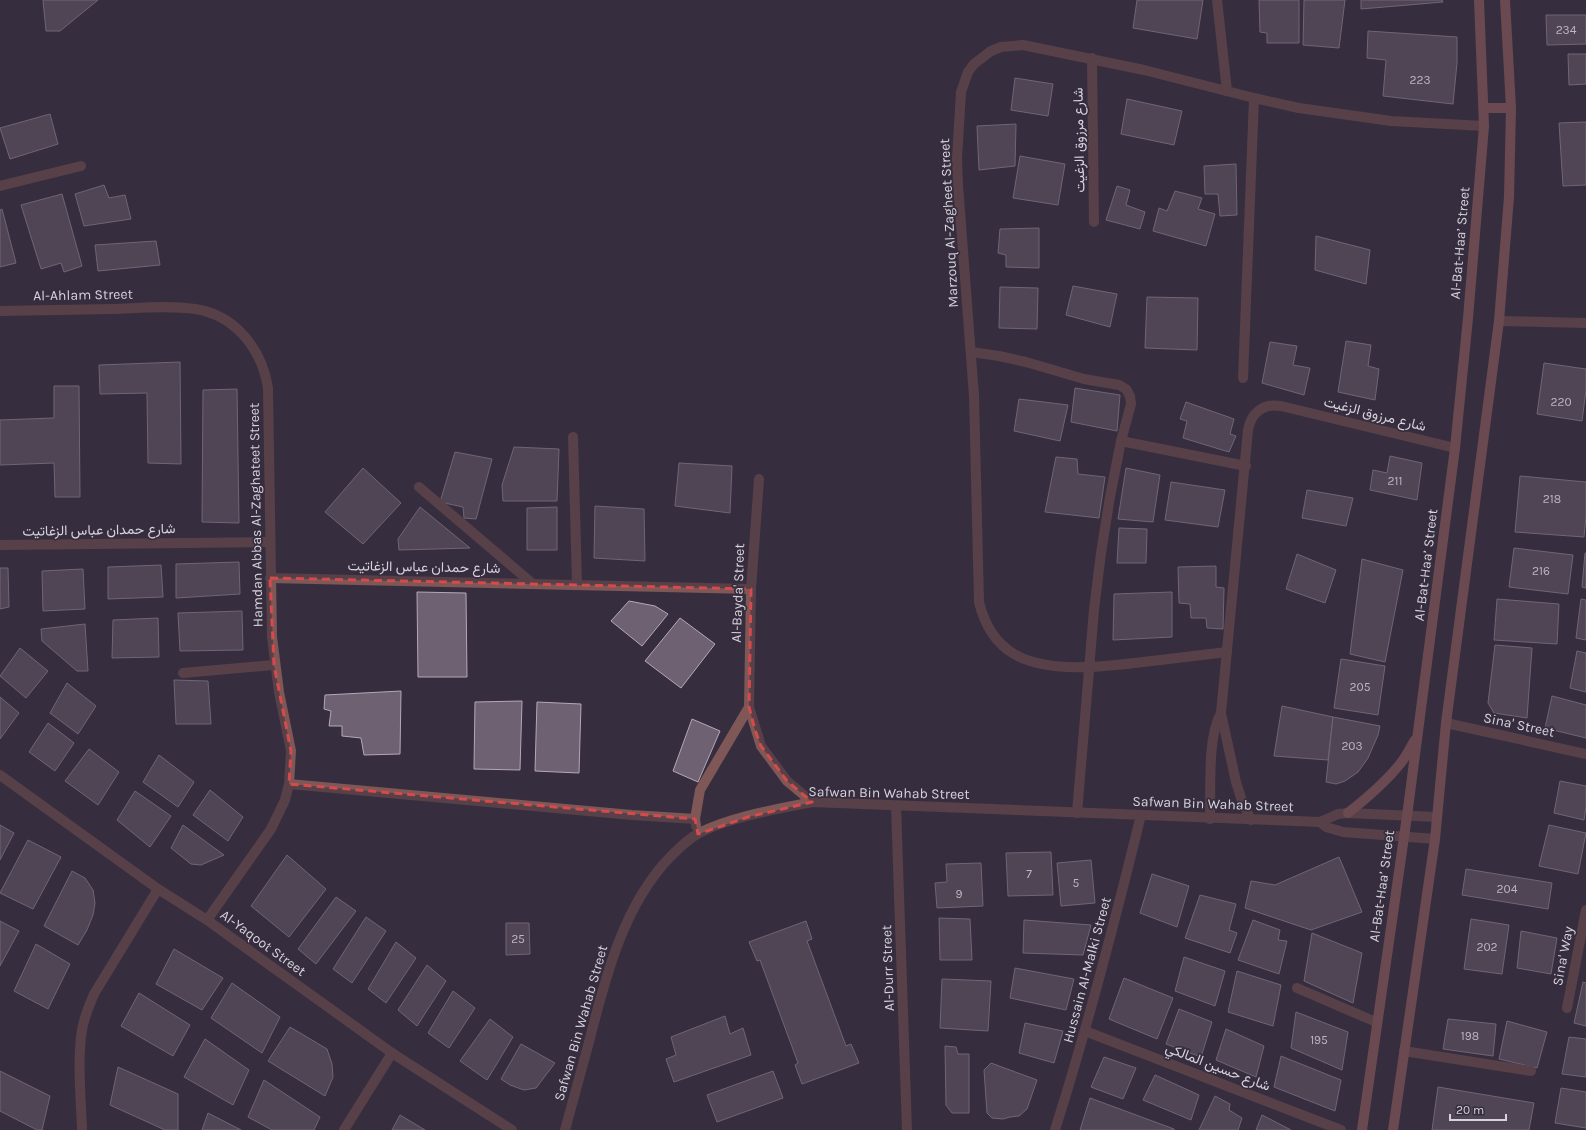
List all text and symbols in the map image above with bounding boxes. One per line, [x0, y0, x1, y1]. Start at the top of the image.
house number: 234 [1556, 23, 1577, 37]
house number: 223 [1410, 73, 1431, 87]
street label: شارع مرزوق الزغيت [1070, 87, 1090, 193]
street label: Marzouq Al-Zagheet Street [936, 138, 962, 308]
street label: Al-Bat-Haa’ Street [1447, 186, 1473, 300]
street label: Al-Ahlam Street [33, 286, 133, 304]
street label: شارع مرزوق الزغيت [1322, 393, 1428, 437]
house number: 220 [1550, 395, 1572, 409]
street label: Hamdan Abbas Al-Zaghateet Street [246, 403, 266, 627]
house number: 211 [1388, 474, 1402, 488]
house number: 218 [1543, 492, 1561, 506]
street label: Al-Bat-Haa’ Street [1411, 508, 1441, 622]
street label: شارع حمدان عباس الزغاتيت [22, 520, 176, 542]
street label: Al-Bayda' Street [728, 543, 748, 643]
street label: شارع حمدان عباس الزغاتيت [347, 557, 501, 579]
house number: 216 [1532, 564, 1550, 578]
house number: 205 [1350, 680, 1371, 694]
street label: Sina' Street [1482, 709, 1556, 741]
house number: 203 [1341, 739, 1363, 753]
street label: Safwan Bin Wahab Street [808, 783, 970, 803]
street label: Safwan Bin Wahab Street [1132, 793, 1294, 815]
street label: Al-Bat-Haa’ Street [1366, 829, 1398, 943]
house number: 7 [1026, 867, 1032, 881]
house number: 5 [1073, 876, 1080, 890]
house number: 204 [1497, 882, 1518, 896]
house number: 9 [956, 887, 963, 901]
street label: Hussain Al-Malki Street [1059, 895, 1115, 1045]
street label: Al-Yaqoot Street [217, 906, 309, 980]
street label: Sina' Way [1549, 924, 1577, 987]
street label: Al-Durr Street [878, 925, 898, 1011]
house number: 25 [511, 932, 525, 946]
house number: 202 [1476, 940, 1498, 954]
street label: Safwan Bin Wahab Street [551, 943, 611, 1103]
house number: 198 [1461, 1029, 1479, 1043]
house number: 195 [1310, 1033, 1328, 1047]
street label: شارع حسين المالكي [1162, 1039, 1273, 1098]
scale bar [1450, 1096, 1506, 1122]
text: 20 m [1456, 1103, 1484, 1117]

